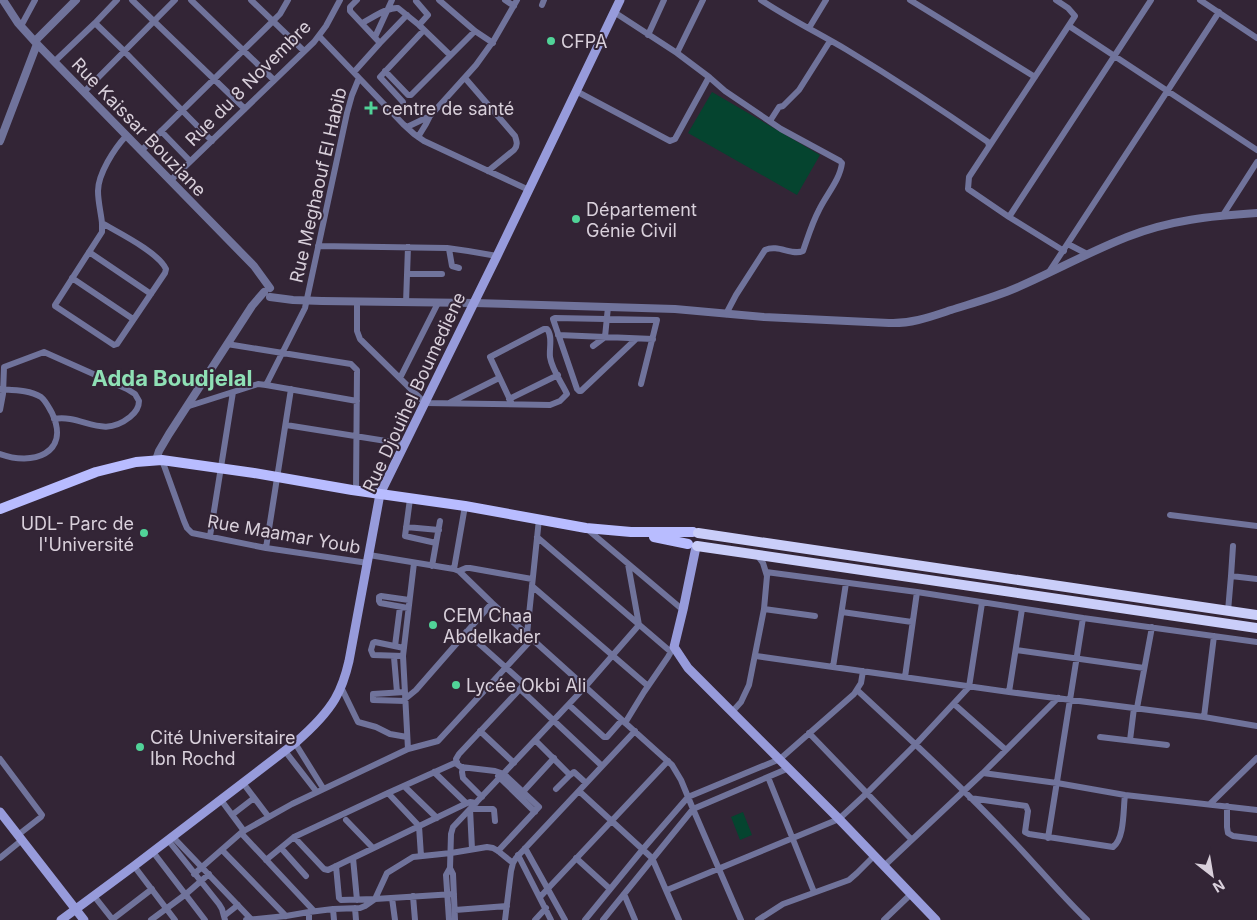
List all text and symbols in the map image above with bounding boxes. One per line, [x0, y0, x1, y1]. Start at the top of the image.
street label: Rue du 8 Novembre [181, 16, 315, 150]
place label: CFPA [561, 31, 607, 52]
marker: CFPA [545, 35, 557, 47]
street label: Rue Kaissar Bouziane [68, 54, 210, 200]
street label: Rue Meghaouf El Habib [285, 85, 351, 285]
place label: centre de santé [382, 98, 514, 119]
marker: centre de santé [364, 101, 378, 115]
place label: Département Génie Civil [586, 199, 697, 241]
marker: Département Génie Civil [570, 213, 582, 225]
street label: Rue Djouihel Boumediene [358, 289, 470, 495]
district label: Adda Boudjelal [91, 365, 253, 391]
street label: Rue Maamar Youb [206, 510, 362, 558]
place label: UDL- Parc de l'Université [21, 513, 134, 555]
marker: UDL- Parc de l'Université [138, 527, 150, 539]
place label: CEM Chaa Abdelkader [443, 605, 541, 647]
marker: CEM Chaa Abdelkader [427, 619, 439, 631]
place label: Lycée Okbi Ali [466, 675, 586, 696]
marker: Lycée Okbi Ali [450, 679, 462, 691]
place label: Cité Universitaire Ibn Rochd [150, 727, 295, 769]
marker: Cité Universitaire Ibn Rochd [134, 741, 146, 753]
north arrow [1187, 850, 1237, 900]
text: N [1210, 877, 1228, 897]

